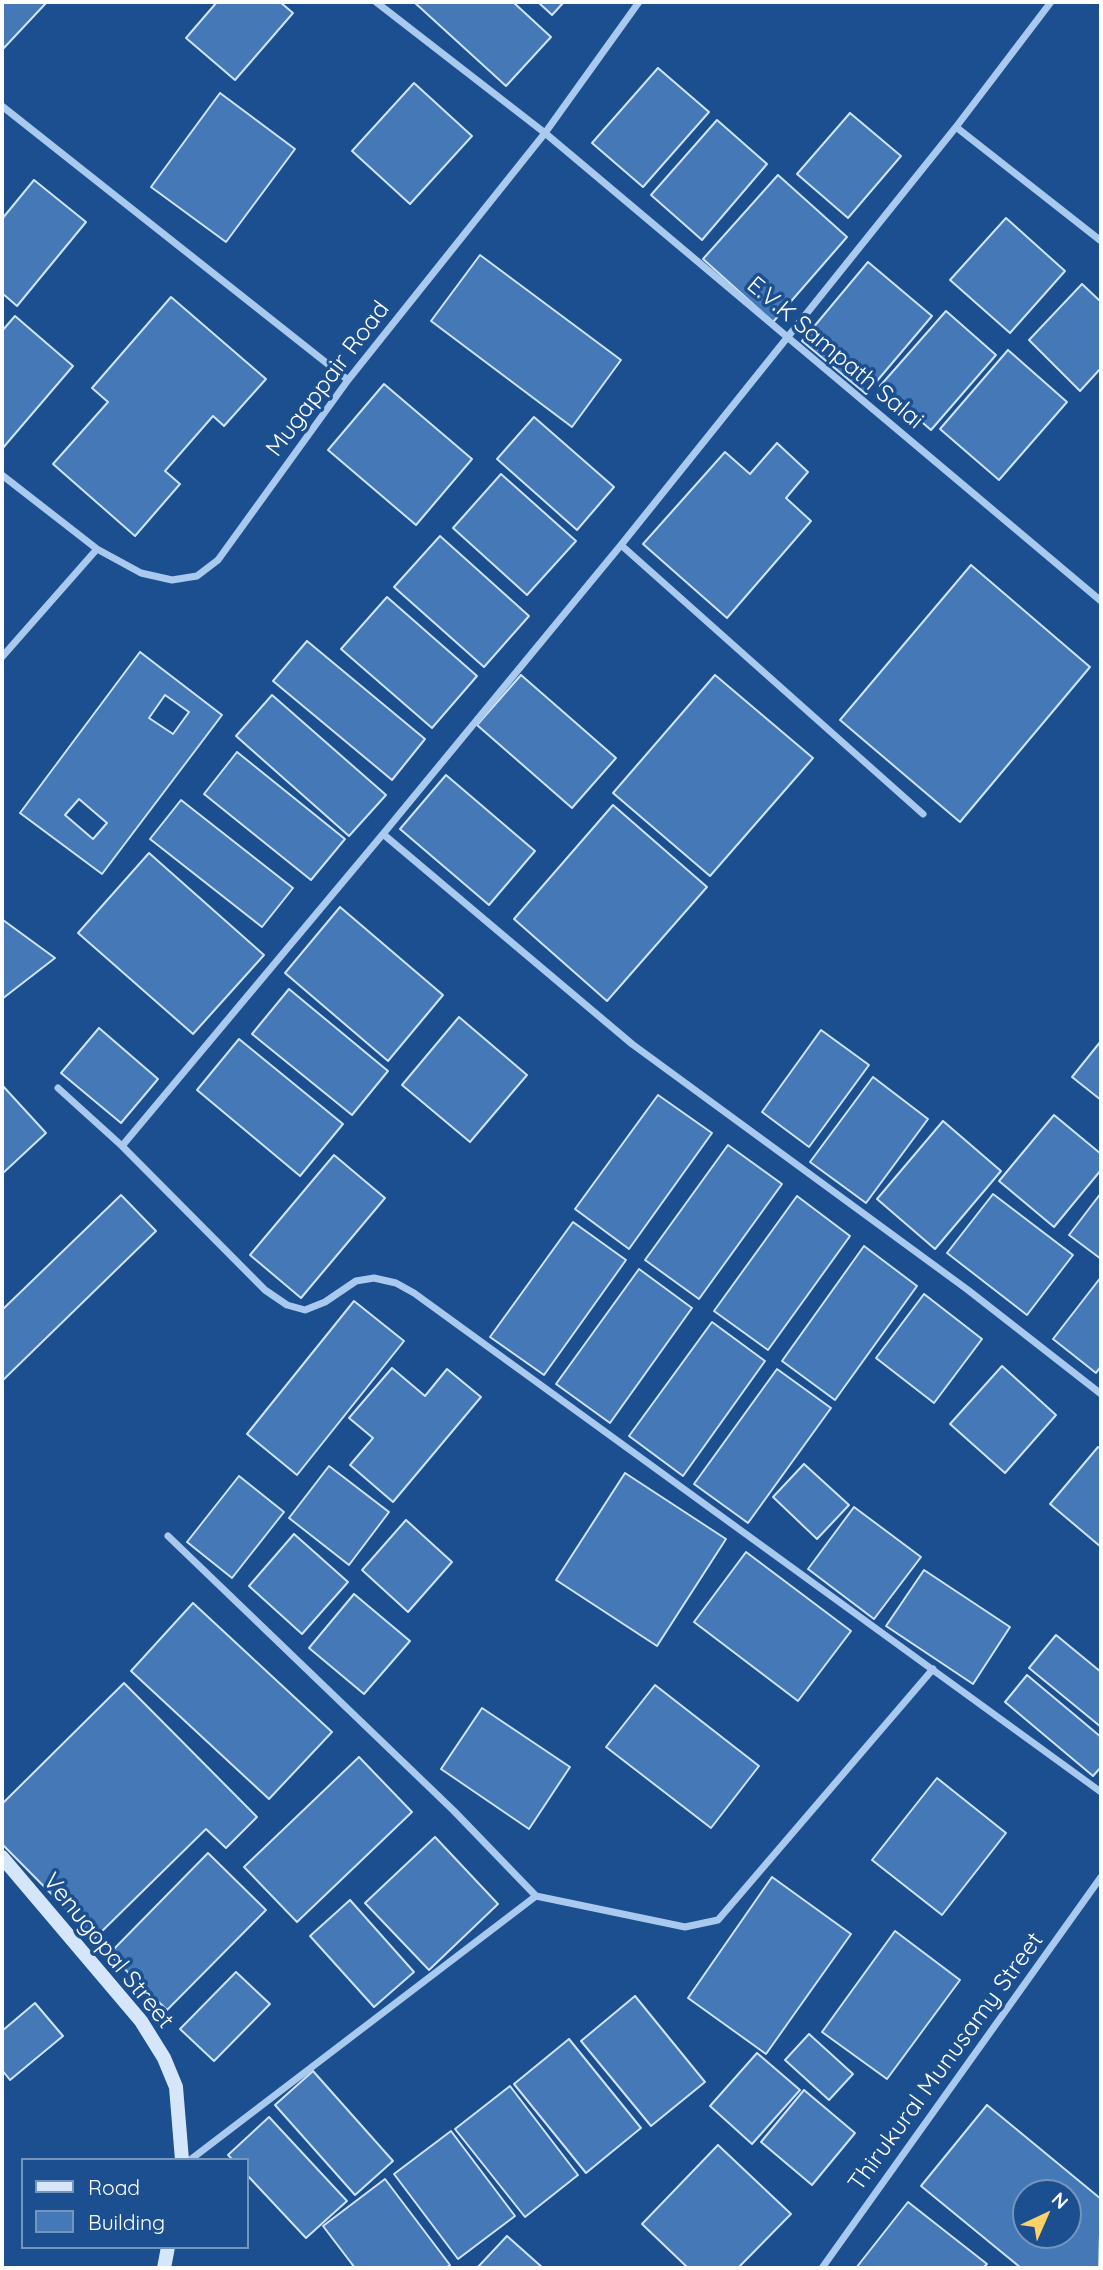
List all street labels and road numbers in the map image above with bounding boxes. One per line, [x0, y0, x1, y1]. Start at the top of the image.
street label: E.V.K Sampath Salai [741, 271, 929, 435]
street label: Mugappair Road [260, 296, 396, 462]
street label: Venugopal Street [36, 1867, 180, 2035]
street label: Thirukural Munusamy Street [842, 1927, 1050, 2197]

